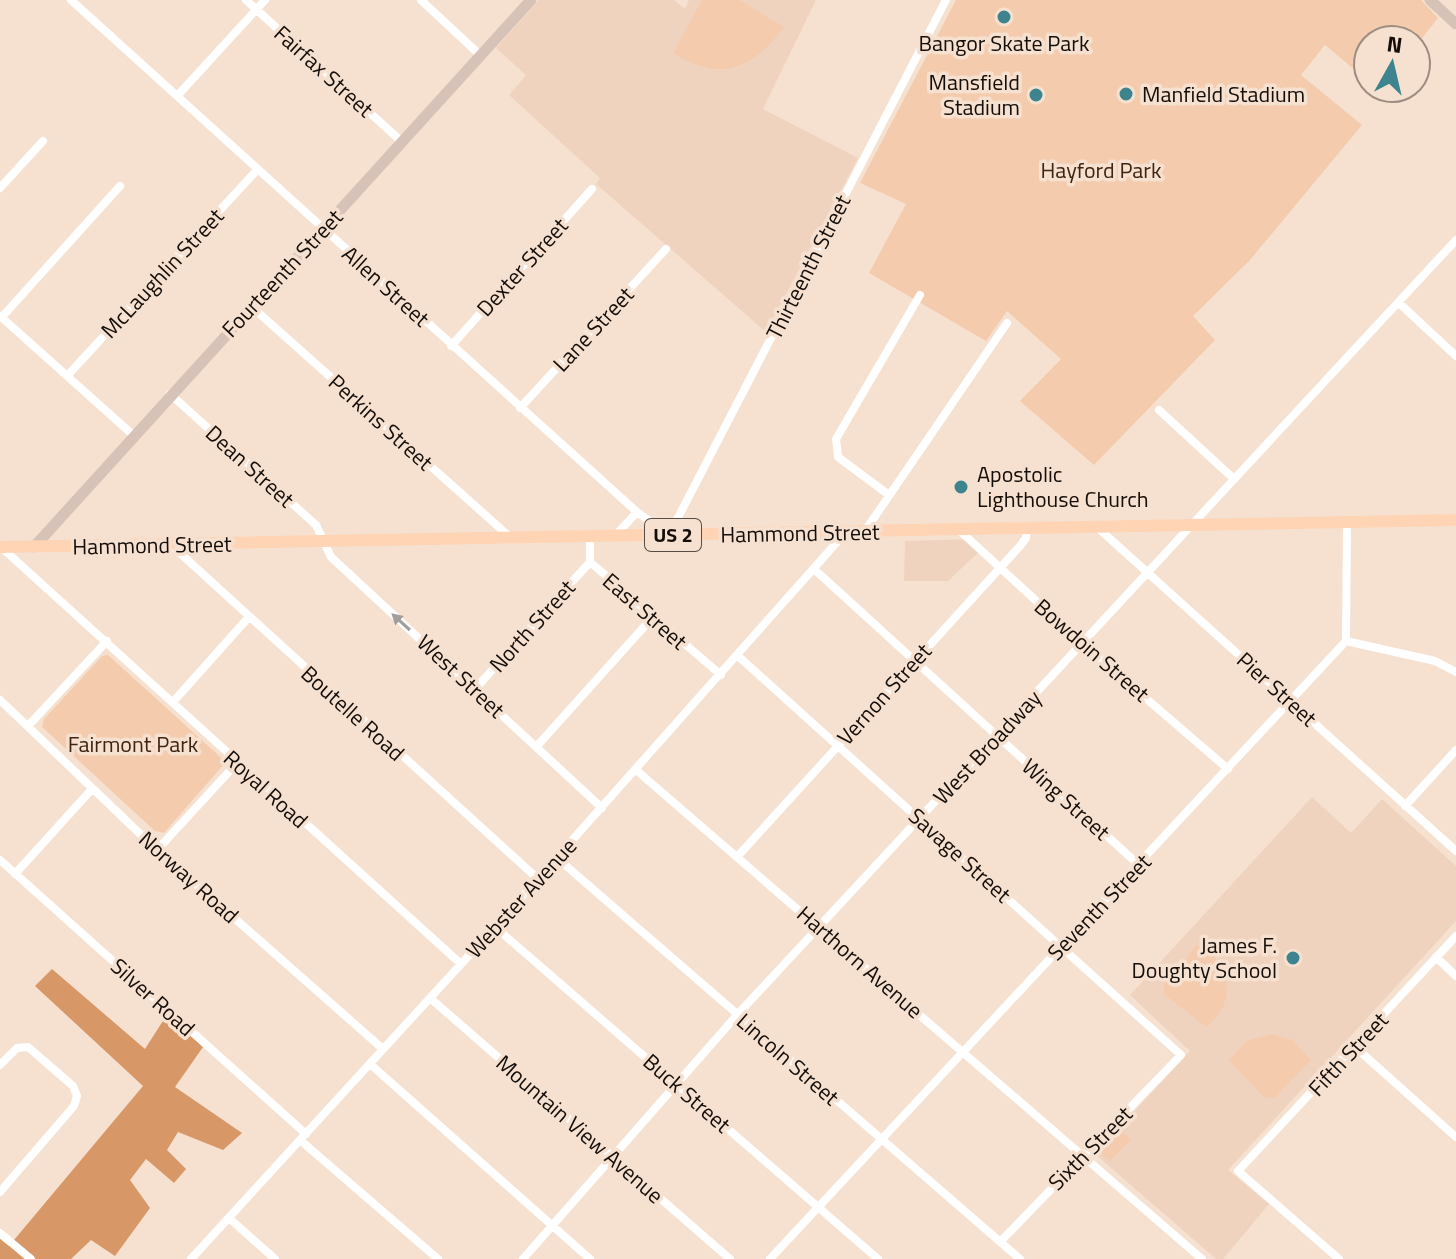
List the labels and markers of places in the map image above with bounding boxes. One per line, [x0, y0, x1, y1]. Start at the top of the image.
marker: Bangor Skate Park [995, 8, 1013, 26]
place label: Bangor Skate Park [919, 26, 1090, 60]
place label: Mansfield Stadium [929, 65, 1020, 124]
place label: Manfield Stadium [1142, 77, 1305, 111]
marker: Manfield Stadium [1117, 85, 1135, 103]
marker: Mansfield Stadium [1027, 86, 1045, 104]
place label: Apostolic Lighthouse Church [977, 457, 1149, 516]
marker: Apostolic Lighthouse Church [952, 478, 970, 496]
place label: James F. Doughty School [1132, 928, 1277, 987]
marker: James F. Doughty School [1284, 949, 1302, 967]

